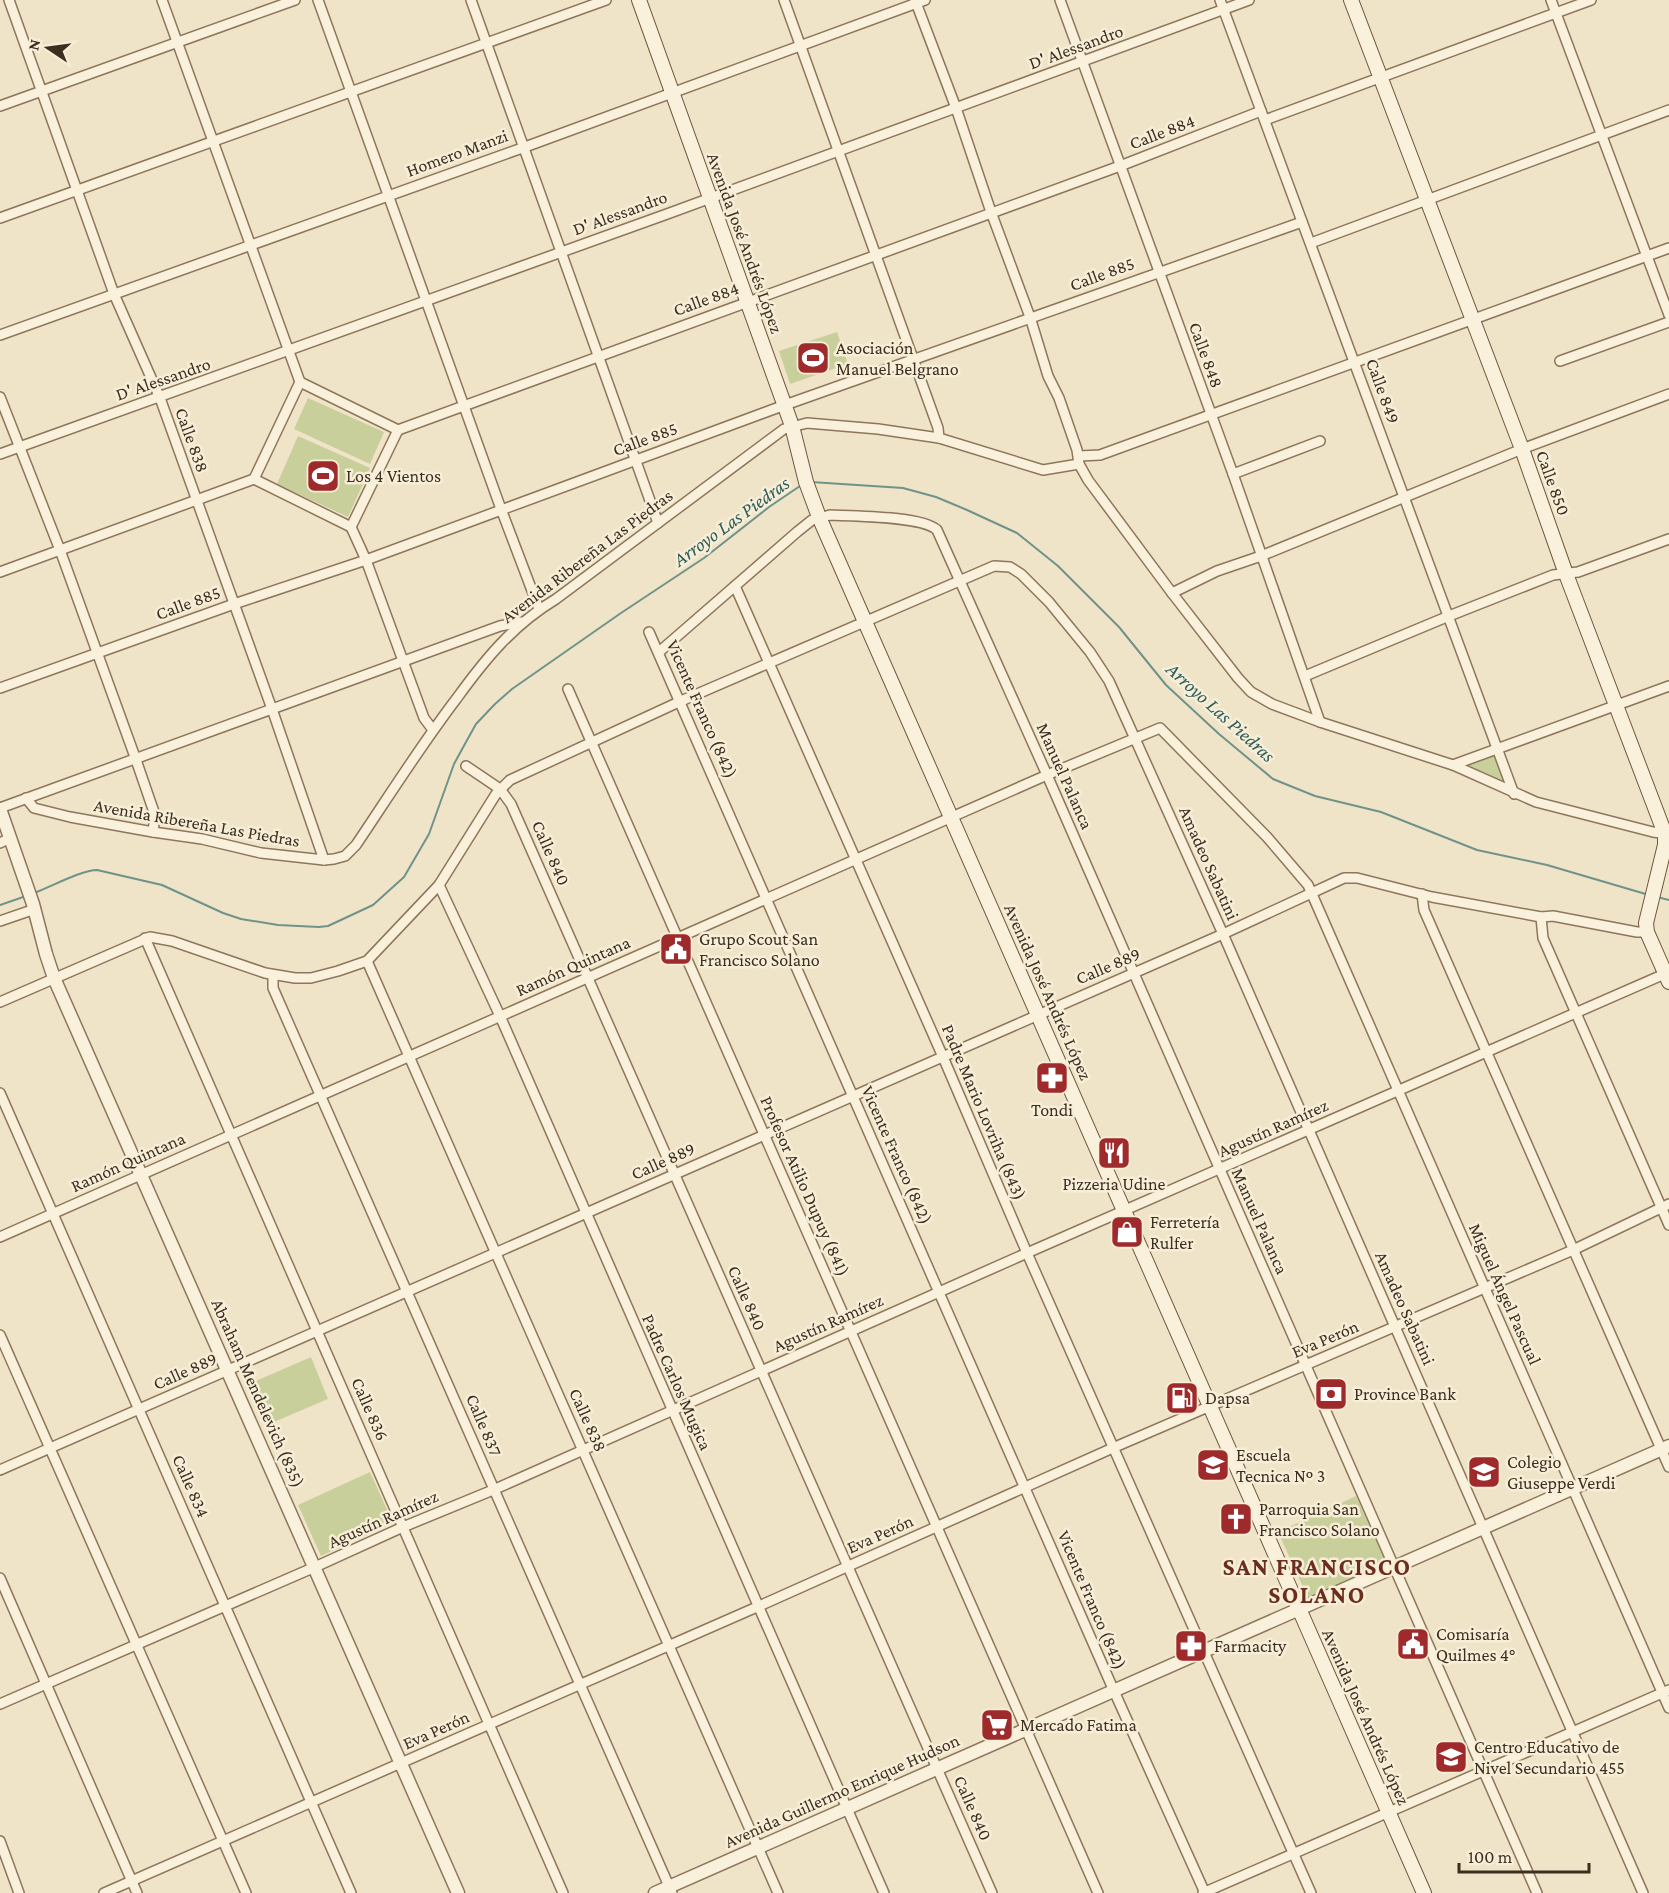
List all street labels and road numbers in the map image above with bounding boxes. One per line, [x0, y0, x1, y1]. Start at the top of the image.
street label: D' Alessandro [1026, 21, 1126, 73]
street label: Calle 884 [1127, 110, 1197, 154]
street label: Homero Manzi [403, 125, 511, 181]
street label: Avenida José Andrés López [703, 150, 787, 336]
street label: D' Alessandro [570, 187, 670, 239]
street label: Calle 885 [1067, 253, 1137, 295]
street label: Calle 884 [671, 278, 741, 320]
street label: Calle 848 [1185, 320, 1227, 390]
street label: D' Alessandro [113, 353, 213, 405]
street label: Calle 849 [1362, 356, 1404, 426]
street label: Calle 838 [171, 405, 213, 475]
street label: Calle 885 [610, 418, 680, 460]
street label: Calle 850 [1532, 448, 1574, 518]
street label: Avenida Ribereña Las Piedras [498, 485, 676, 627]
street label: Calle 885 [153, 582, 223, 624]
street label: Vicente Franco (842) [662, 637, 741, 782]
street label: Manuel Palanca [1033, 720, 1097, 832]
street label: Avenida Ribereña Las Piedras [92, 795, 302, 851]
street label: Amadeo Sabatini [1175, 803, 1243, 923]
street label: Calle 840 [528, 818, 574, 888]
street label: Avenida José Andrés López [1000, 901, 1096, 1084]
street label: Ramón Quintana [513, 932, 633, 1000]
street label: Calle 889 [1073, 944, 1143, 988]
street label: Padre Mario Lovriha (843) [937, 1021, 1030, 1203]
street label: Vicente Franco (842) [857, 1083, 936, 1228]
street label: Profesor Atilio Dupuy (841) [755, 1093, 854, 1279]
street label: Agustín Ramírez [1215, 1095, 1331, 1161]
street label: Ramón Quintana [68, 1128, 188, 1196]
street label: Calle 889 [628, 1138, 698, 1184]
street label: Manuel Palanca [1228, 1165, 1292, 1277]
street label: Miguel Ángel Pascual [1465, 1220, 1545, 1368]
street label: Amadeo Sabatini [1371, 1248, 1439, 1368]
street label: Calle 840 [724, 1263, 770, 1333]
street label: Agustín Ramírez [770, 1290, 886, 1356]
street label: Abraham Mendelevich (835) [206, 1296, 309, 1491]
street label: Padre Carlos Mugica [638, 1311, 716, 1453]
street label: Eva Perón [1289, 1316, 1362, 1362]
street label: Calle 889 [150, 1348, 220, 1394]
street label: Calle 836 [347, 1375, 393, 1443]
street label: Calle 838 [565, 1385, 611, 1455]
street label: Calle 837 [462, 1391, 506, 1459]
street label: Calle 834 [168, 1451, 214, 1521]
street label: Agustín Ramírez [325, 1486, 441, 1552]
street label: Eva Perón [844, 1510, 917, 1557]
street label: Vicente Franco (842) [1053, 1527, 1130, 1673]
street label: Avenida José Andrés López [1318, 1626, 1414, 1809]
street label: Eva Perón [400, 1706, 473, 1753]
street label: Avenida Guillermo Enrique Hudson [722, 1730, 963, 1852]
street label: Calle 840 [950, 1773, 996, 1843]

